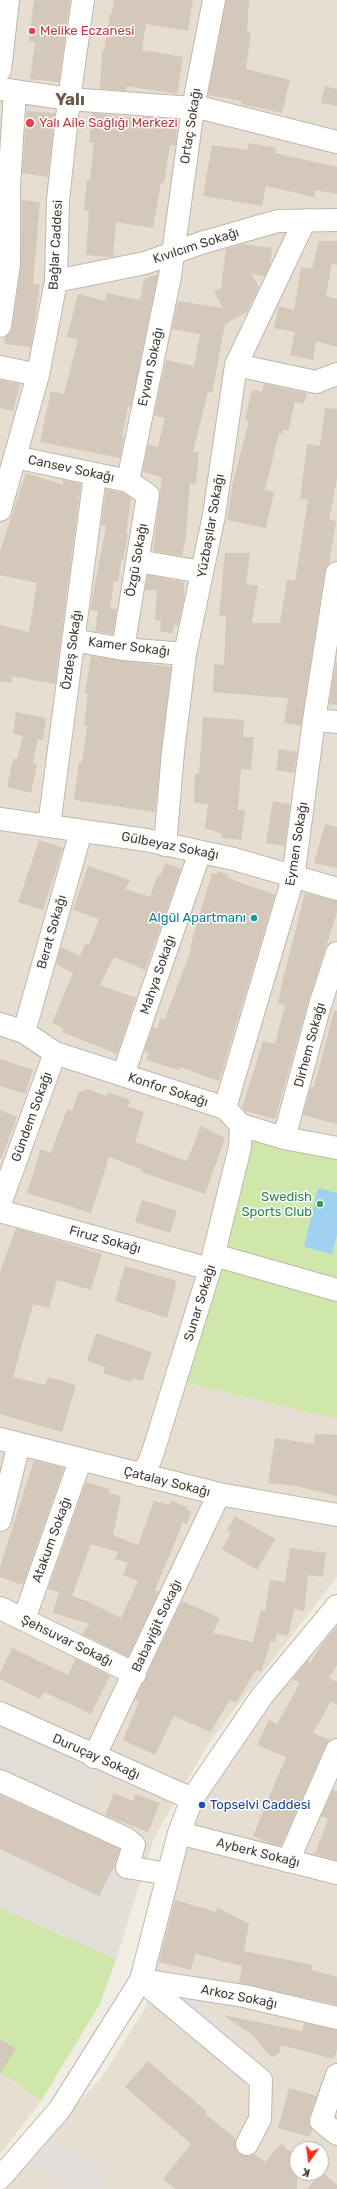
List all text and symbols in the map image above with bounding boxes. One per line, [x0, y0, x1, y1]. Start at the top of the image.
place label: Melike Eczanesi [40, 23, 134, 39]
marker: Melike Eczanesi [27, 26, 37, 36]
street label: Ortaç Sokağı [177, 87, 205, 165]
district label: Yalı [55, 90, 85, 110]
place label: Yalı Aile Sağlığı Merkezi [39, 115, 178, 131]
marker: Yalı Aile Sağlığı Merkezi [24, 117, 36, 129]
street label: Bağlar Caddesi [46, 199, 66, 291]
street label: Kıvılcım Sokağı [151, 225, 241, 267]
street label: Eyvan Sokağı [135, 326, 167, 408]
street label: Cansev Sokağı [26, 452, 116, 486]
street label: Yüzbaşılar Sokağı [194, 473, 228, 579]
street label: Özgü Sokağı [123, 522, 151, 598]
street label: Özdeş Sokağı [59, 609, 85, 691]
street label: Kamer Sokağı [87, 634, 171, 660]
street label: Eymen Sokağı [283, 801, 311, 887]
street label: Gülbeyaz Sokağı [120, 829, 220, 863]
street label: Berat Sokağı [34, 893, 70, 971]
place label: Algül Apartmanı [149, 910, 246, 926]
marker: Algül Apartmanı [249, 913, 259, 923]
street label: Mahya Sokağı [137, 933, 179, 1017]
street label: Dirhem Sokağı [291, 1001, 329, 1089]
street label: Gündem Sokağı [9, 1070, 55, 1164]
street label: Konfor Sokağı [126, 1070, 210, 1110]
place label: Swedish Sports Club [241, 1189, 312, 1220]
marker: Swedish Sports Club [315, 1199, 325, 1209]
street label: Firuz Sokağı [67, 1223, 143, 1257]
street label: Sunar Sokağı [181, 1263, 219, 1343]
street label: Çatalay Sokağı [122, 1464, 212, 1500]
street label: Atakum Sokağı [29, 1495, 75, 1585]
street label: Babayiğit Sokağı [129, 1577, 185, 1675]
street label: Şehsuvar Sokağı [19, 1612, 115, 1670]
street label: Duruçay Sokağı [50, 1731, 142, 1783]
place label: Topselvi Caddesi [210, 1797, 310, 1813]
marker: Topselvi Caddesi [197, 1800, 207, 1810]
street label: Ayberk Sokağı [215, 1835, 301, 1871]
street label: Arkoz Sokağı [200, 1982, 278, 2012]
north arrow [289, 2141, 329, 2181]
text: K [301, 2165, 311, 2179]

